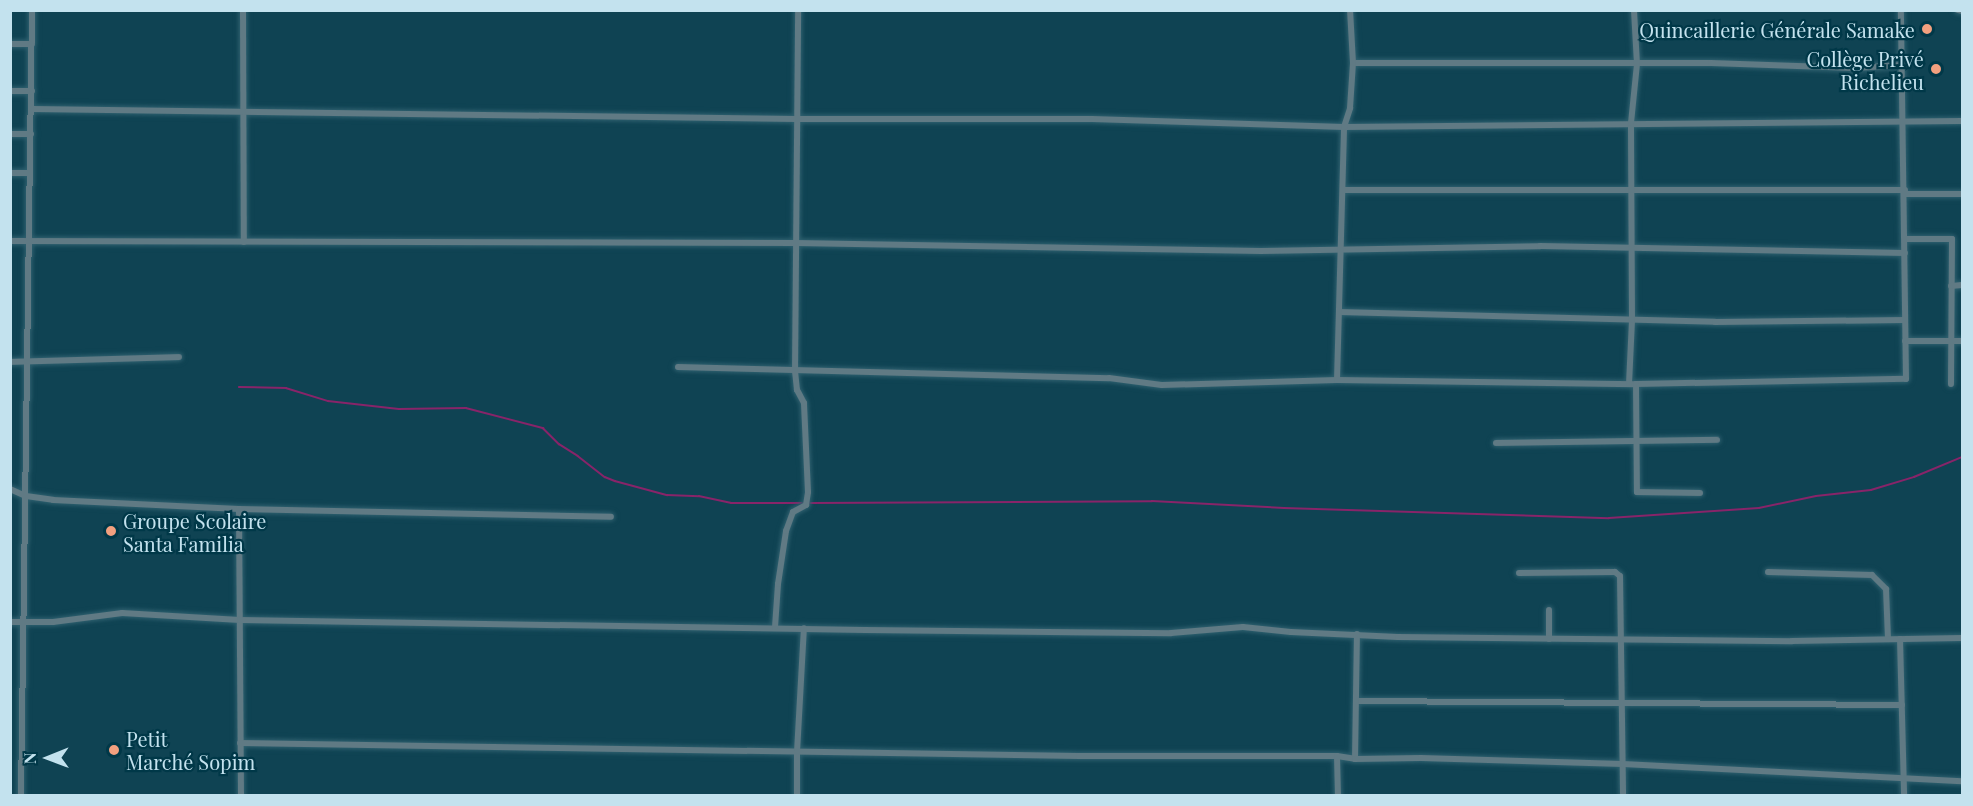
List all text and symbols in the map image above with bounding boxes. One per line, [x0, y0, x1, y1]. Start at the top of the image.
place label: Quincaillerie Générale Samake [1639, 17, 1915, 41]
marker: Quincaillerie Générale Samake [1920, 22, 1934, 36]
place label: Collège Privé Richelieu [1806, 46, 1924, 93]
marker: Collège Privé Richelieu [1929, 62, 1943, 76]
place label: Groupe Scolaire Santa Familia [123, 508, 266, 555]
marker: Groupe Scolaire Santa Familia [104, 524, 118, 538]
place label: Petit Marché Sopim [126, 726, 255, 773]
north arrow [18, 728, 78, 788]
marker: Petit Marché Sopim [107, 743, 121, 757]
text: N [19, 752, 40, 764]

